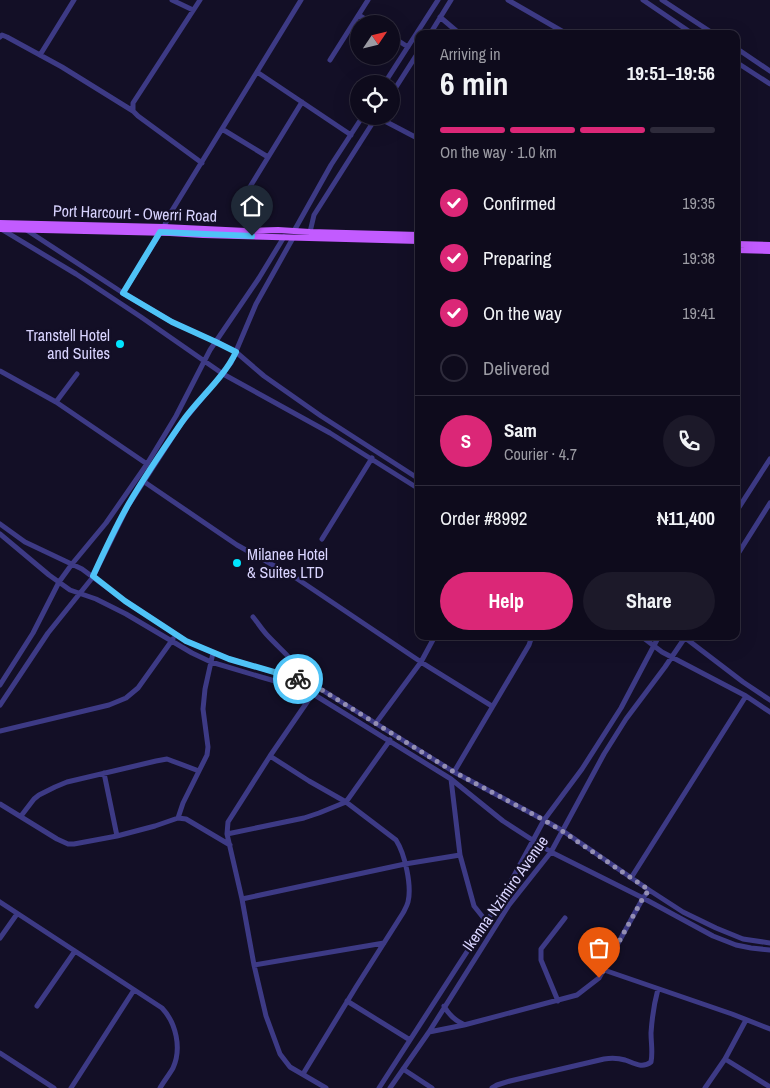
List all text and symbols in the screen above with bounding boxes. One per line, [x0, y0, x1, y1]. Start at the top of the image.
north arrow [350, 15, 400, 65]
map controls [350, 15, 400, 125]
text: Arriving in [440, 43, 501, 65]
text: 19:51–19:56 [627, 60, 715, 86]
text: 6 min [440, 62, 509, 105]
button: locate [350, 75, 400, 125]
text: On the way · 1.0 km [440, 141, 557, 163]
pin [231, 185, 273, 236]
icon: check [440, 189, 468, 217]
text: Confirmed [483, 190, 556, 216]
icon: home [238, 192, 266, 220]
text: 19:35 [682, 192, 715, 214]
street label: Port Harcourt - Owerri Road [53, 199, 217, 227]
icon: check [440, 244, 468, 272]
text: Preparing [483, 245, 551, 271]
text: 19:38 [682, 247, 715, 269]
icon: check [440, 299, 468, 327]
text: On the way [483, 300, 562, 326]
text: 19:41 [682, 302, 715, 324]
place label: Transtell Hotel and Suites [26, 324, 110, 364]
marker: Transtell Hotel and Suites [114, 338, 126, 350]
text: Delivered [483, 355, 550, 381]
button: phone [663, 415, 715, 467]
text: Sam [504, 417, 537, 443]
text: S [461, 428, 471, 454]
text: Courier · 4.7 [504, 443, 577, 465]
text: Order #8992 [440, 505, 527, 531]
text: ₦11,400 [657, 505, 715, 531]
place label: Milanee Hotel & Suites LTD [247, 543, 328, 583]
marker: Milanee Hotel & Suites LTD [231, 557, 243, 569]
button: Help [440, 572, 573, 630]
button: Share [583, 572, 715, 630]
courier [273, 654, 323, 704]
icon: bike [284, 665, 312, 693]
street label: Ikenna Nzimiro Avenue [457, 831, 553, 955]
pin [578, 927, 620, 978]
icon: bag [585, 934, 613, 962]

